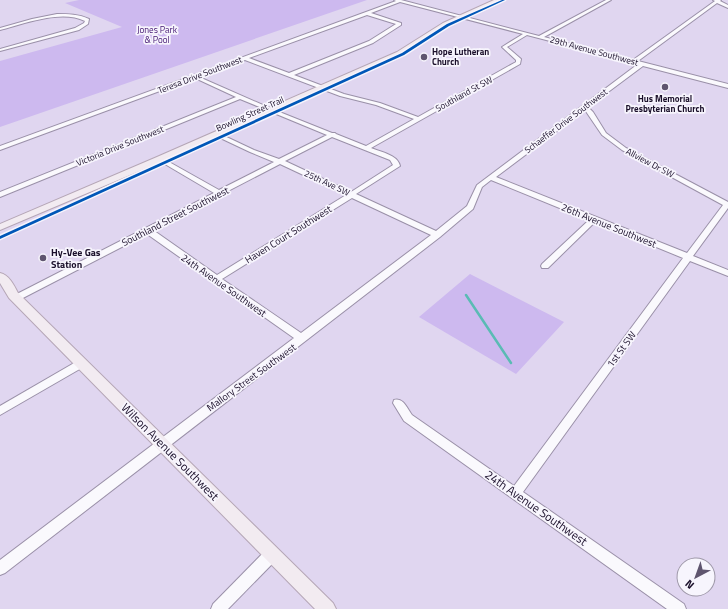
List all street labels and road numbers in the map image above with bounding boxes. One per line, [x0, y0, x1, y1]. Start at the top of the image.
street label: 29th Avenue Southwest [548, 32, 641, 69]
street label: Teresa Drive Southwest [156, 52, 245, 97]
street label: Southland St SW [433, 73, 495, 115]
street label: Schaeffer Drive Southwest [521, 85, 611, 156]
street label: Bowling Street Trail [214, 93, 286, 134]
street label: Victoria Drive Southwest [74, 122, 166, 169]
street label: Allview Dr SW [624, 144, 677, 181]
street label: 25th Ave SW [302, 166, 352, 199]
street label: Southland Street Southwest [119, 183, 232, 250]
street label: 26th Avenue Southwest [559, 200, 659, 252]
street label: Haven Court Southwest [242, 201, 335, 267]
street label: 24th Avenue Southwest [178, 250, 270, 321]
street label: 1st St SW [603, 328, 640, 370]
street label: Mallory Street Southwest [203, 339, 300, 415]
street label: Wilson Avenue Southwest [117, 398, 224, 506]
street label: 24th Avenue Southwest [481, 465, 592, 551]

